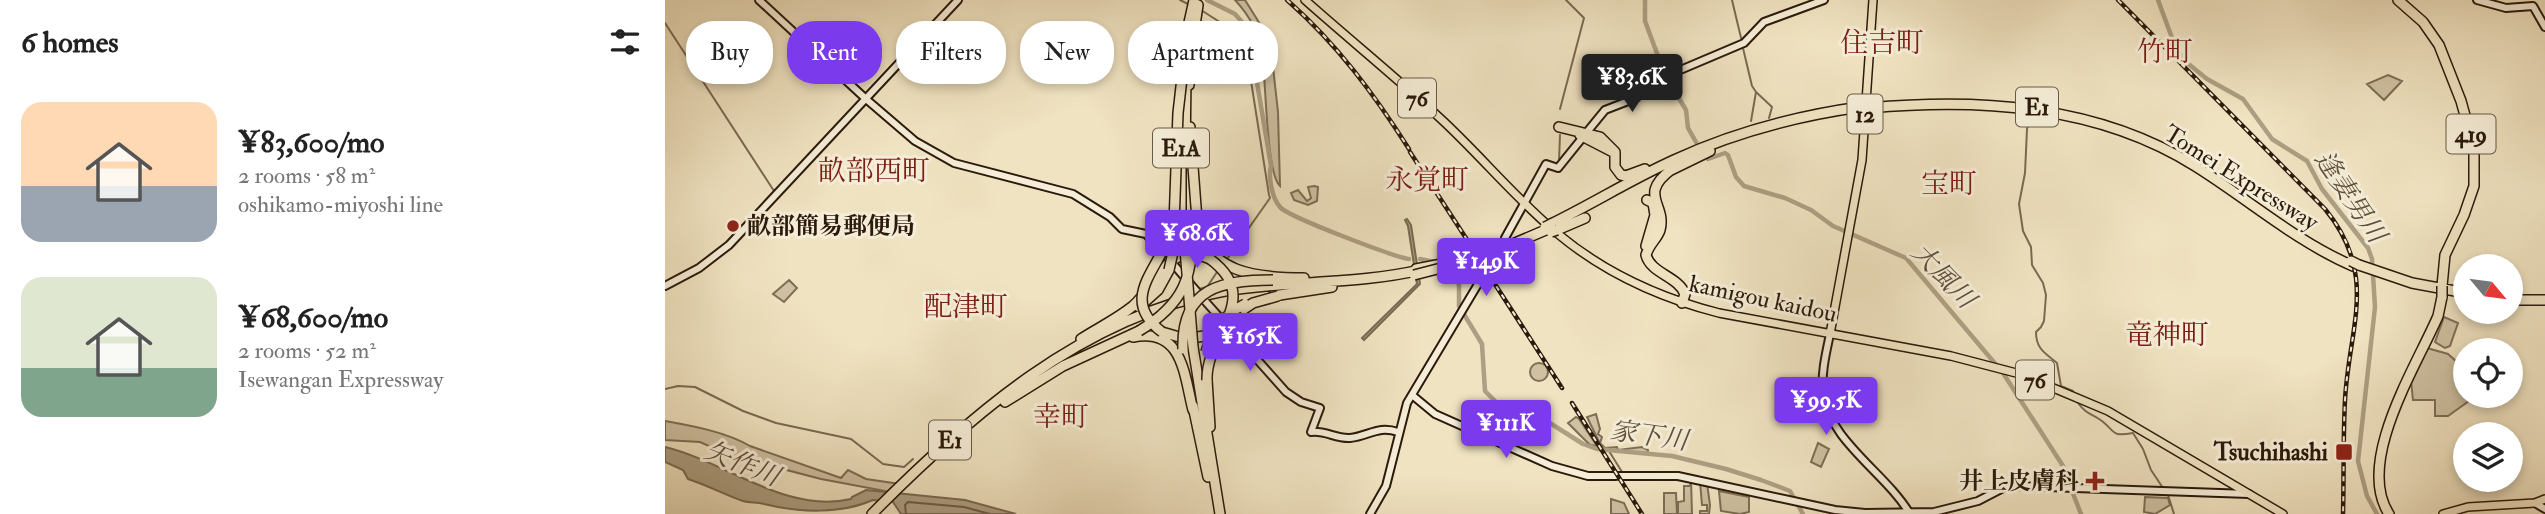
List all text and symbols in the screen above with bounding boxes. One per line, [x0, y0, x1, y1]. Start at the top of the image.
chip: Buy [686, 21, 773, 84]
chip: Rent [787, 21, 882, 84]
chip: Filters [896, 21, 1006, 84]
chip: New [1020, 21, 1114, 84]
chip: Apartment [1128, 21, 1278, 84]
icon: filters [606, 23, 644, 61]
text: 6 homes [21, 24, 119, 61]
district label: 住吉町 [1840, 26, 1924, 61]
district label: 竹町 [2137, 35, 2193, 70]
pin: ¥83.6K [1575, 54, 1689, 114]
text: ¥83.6K [1597, 62, 1667, 91]
road number: 76 [1398, 78, 1436, 118]
road number: E1 [2016, 88, 2058, 127]
road number: 12 [1847, 94, 1883, 134]
road number: 419 [2447, 114, 2495, 154]
street label: Tomei Expressway [2158, 118, 2324, 238]
text: ¥83,600/mo [238, 124, 385, 161]
road number: E1A [1153, 128, 1209, 168]
icon: home [77, 130, 161, 214]
water label: 逢妻男川 [2308, 145, 2394, 252]
district label: 畝部西町 [818, 154, 930, 189]
text: 2 rooms · 58 m² [238, 161, 375, 190]
district label: 永覚町 [1385, 163, 1469, 198]
district label: 宝町 [1921, 167, 1977, 202]
text: oshikamo-miyoshi line [238, 190, 443, 219]
pin: ¥68.6K [1140, 210, 1254, 270]
place label: 畝部簡易郵便局 [747, 211, 915, 242]
marker: 畝部簡易郵便局 [725, 218, 741, 234]
text: ¥68.6K [1161, 218, 1233, 247]
water label: 大風川 [1904, 237, 1984, 317]
pin: ¥149K [1437, 238, 1535, 298]
text: ¥149K [1453, 246, 1519, 275]
north arrow [2453, 254, 2523, 324]
map controls [2453, 254, 2523, 492]
street label: kamigou kaidou [1686, 268, 1840, 330]
district label: 配津町 [924, 290, 1008, 325]
text: ¥68,600/mo [238, 299, 388, 336]
icon: home [77, 305, 161, 389]
pin: ¥165K [1201, 314, 1299, 373]
district label: 竜神町 [2125, 318, 2209, 353]
text: ¥165K [1218, 321, 1282, 350]
text: 2 rooms · 52 m² [238, 336, 376, 365]
button: locate [2453, 338, 2523, 408]
road number: 76 [2016, 360, 2054, 400]
text: Isewangan Expressway [238, 365, 443, 394]
pin: ¥99.5K [1769, 378, 1883, 437]
text: ¥99.5K [1790, 385, 1862, 414]
district label: 幸町 [1033, 400, 1089, 435]
pin: ¥111K [1457, 400, 1555, 460]
text: ¥111K [1477, 408, 1535, 437]
water label: 家下川 [1608, 415, 1693, 458]
road number: E1 [929, 420, 971, 460]
button: layers [2453, 422, 2523, 492]
water label: 矢作川 [700, 435, 787, 495]
place label: Tsuchihashi [2213, 437, 2329, 468]
marker: Tsuchihashi [2334, 442, 2354, 462]
place label: 井上皮膚科 [1959, 466, 2079, 497]
marker: 井上皮膚科 [2085, 471, 2105, 491]

